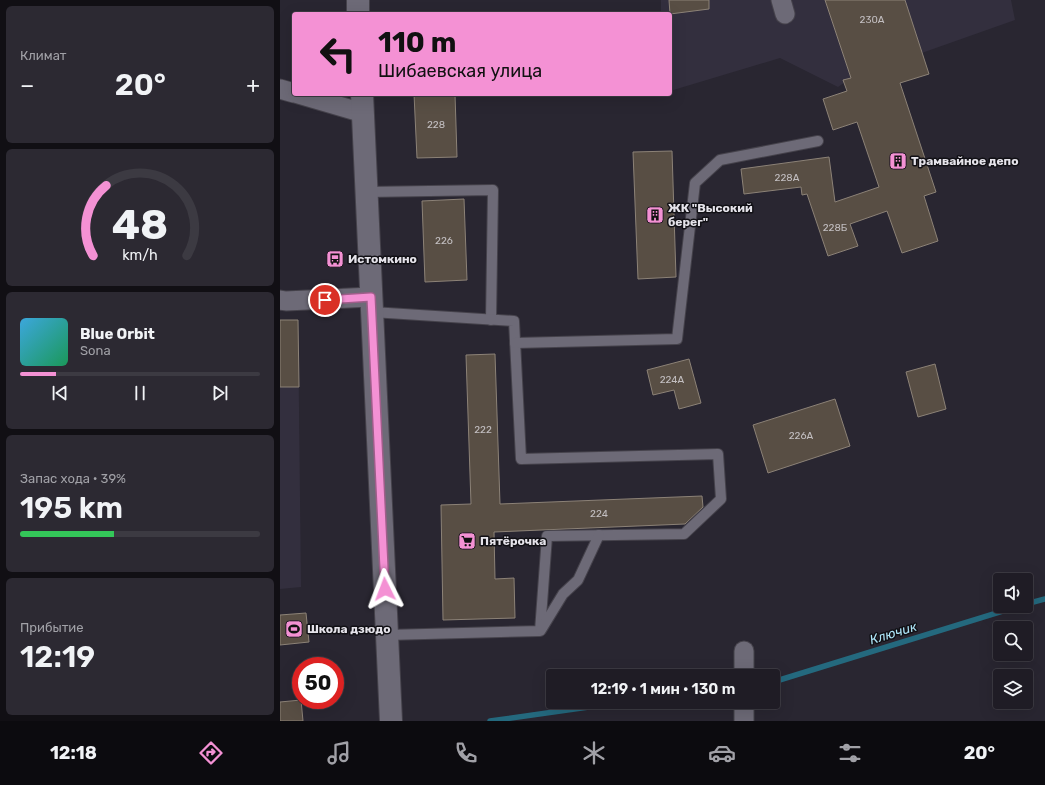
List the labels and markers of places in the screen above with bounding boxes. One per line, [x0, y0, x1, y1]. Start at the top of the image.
building icon: Трамвайное депо [888, 151, 908, 171]
place label: Трамвайное депо [911, 154, 1018, 168]
place label: ЖК "Высокий берег" [668, 201, 753, 229]
building icon: ЖК "Высокий берег" [645, 205, 665, 225]
bus stop icon: Истомкино [325, 249, 345, 269]
place label: Истомкино [348, 252, 417, 266]
pin [308, 283, 342, 317]
supermarket icon: Пятёрочка [457, 531, 477, 551]
place label: Пятёрочка [480, 534, 546, 548]
sports icon: Школа дзюдо [284, 619, 304, 639]
place label: Школа дзюдо [307, 622, 390, 636]

